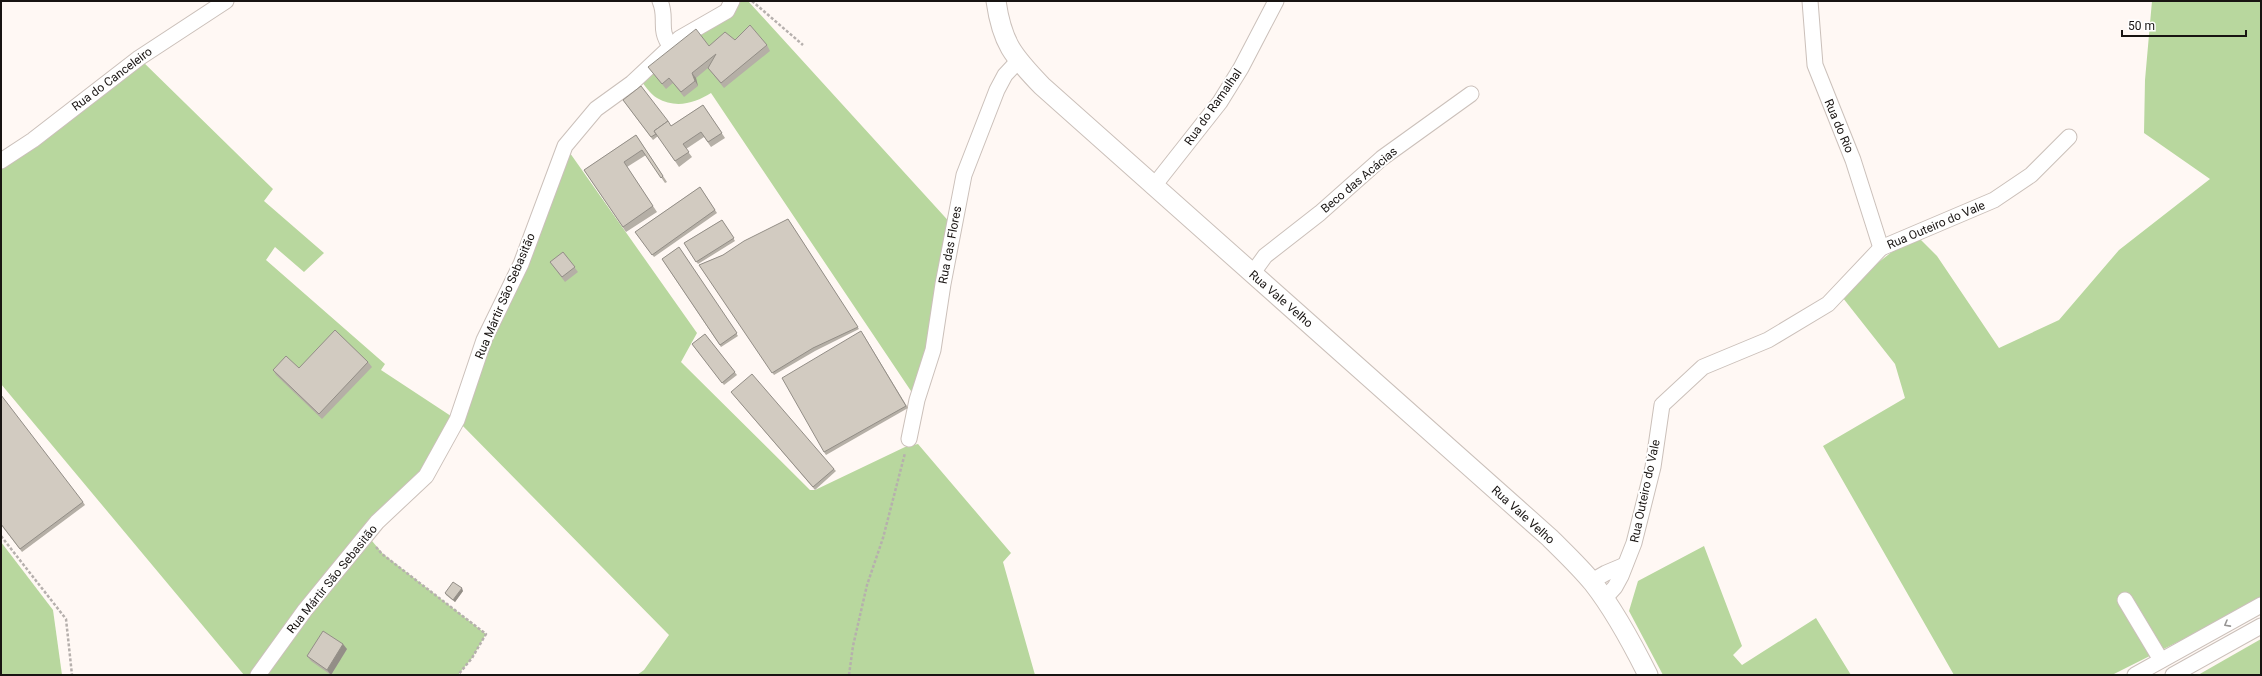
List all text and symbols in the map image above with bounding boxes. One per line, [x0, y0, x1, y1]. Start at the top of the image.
scale bar [2122, 12, 2246, 38]
text: 50 m [2128, 19, 2155, 33]
street label: Rua do Canceleiro [69, 44, 155, 114]
street label: Rua do Ramalhal [1181, 66, 1245, 148]
street label: Rua do Rio [1821, 97, 1857, 155]
street label: Beco das Acácias [1318, 144, 1400, 216]
street label: Rua Outeiro do Vale [1885, 198, 1987, 252]
street label: Rua das Flores [936, 205, 964, 285]
street label: Rua Mártir São Sebasitão [472, 231, 538, 361]
street label: Rua Vale Velho [1246, 268, 1316, 331]
street label: Rua Outeiro do Vale [1627, 438, 1663, 544]
street label: Rua Vale Velho [1489, 483, 1557, 547]
street label: Rua Mártir São Sebasitão [284, 522, 380, 636]
one-way arrow [2224, 619, 2231, 626]

